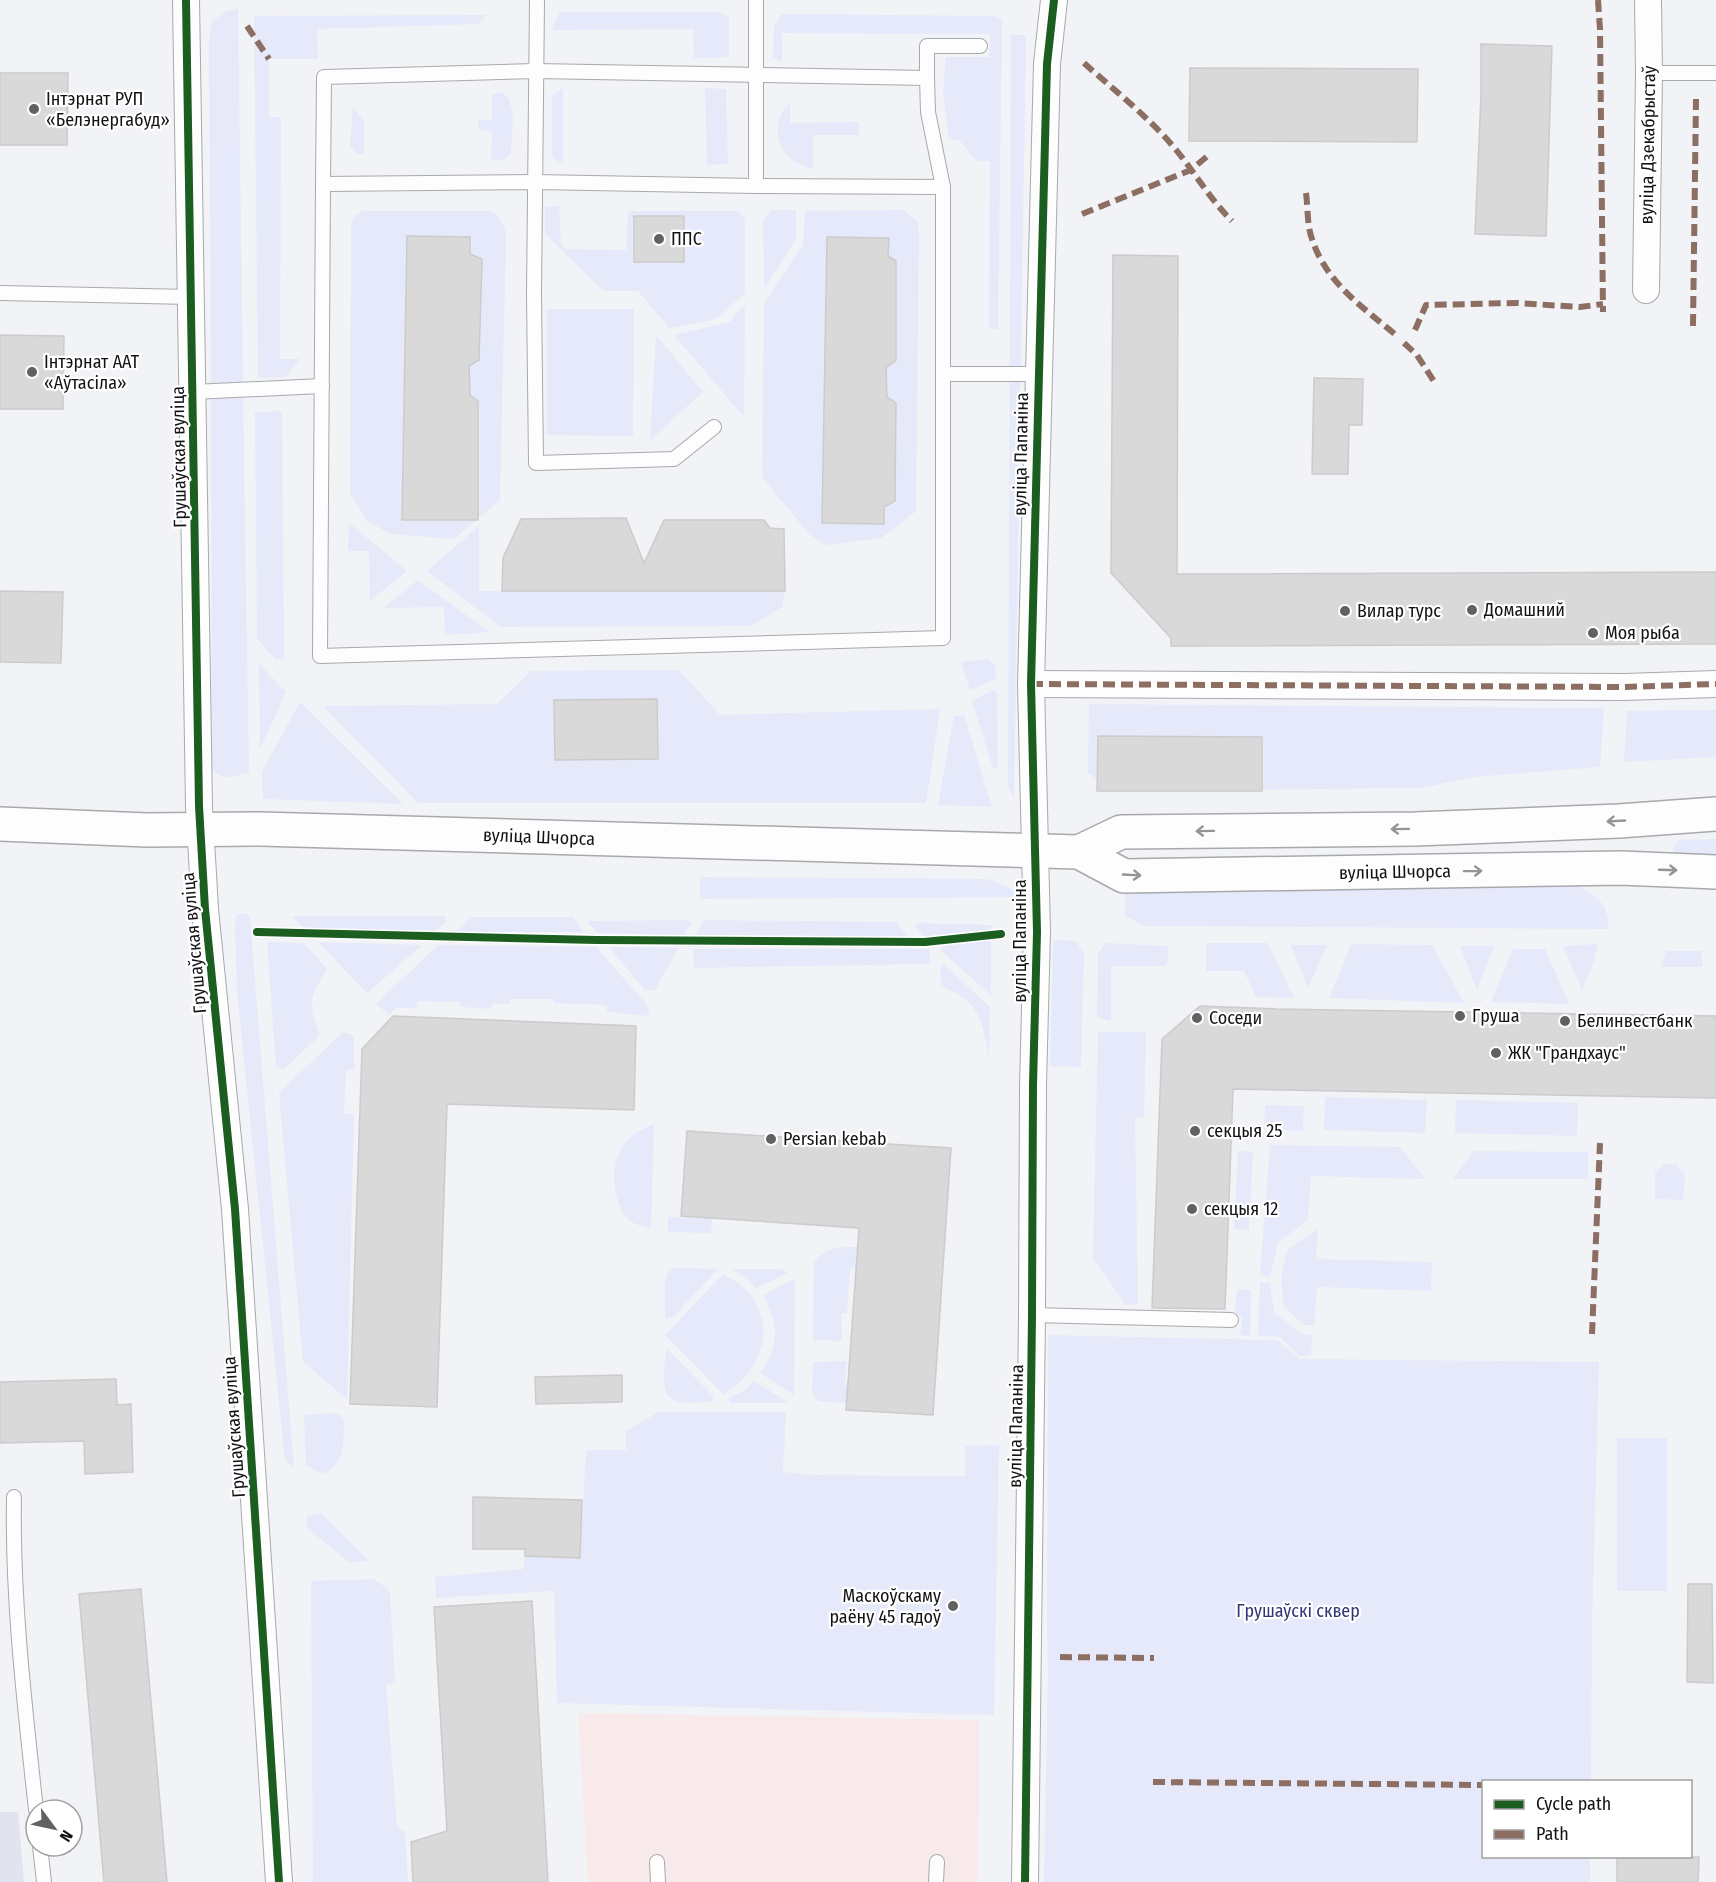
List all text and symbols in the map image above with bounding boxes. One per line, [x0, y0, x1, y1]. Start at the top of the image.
street label: вуліца Дзекабрыстаў [1636, 65, 1660, 225]
place label: Інтэрнат РУП «Белэнергабуд» [46, 88, 170, 131]
marker: Інтэрнат РУП «Белэнергабуд» [27, 102, 41, 116]
place label: ППС [671, 228, 702, 250]
marker: ППС [652, 232, 666, 246]
place label: Інтэрнат ААТ «Аўтасіла» [44, 351, 140, 394]
marker: Інтэрнат ААТ «Аўтасіла» [25, 365, 39, 379]
street label: Грушаўская вуліца [167, 386, 191, 528]
street label: вуліца Папаніна [1009, 392, 1033, 516]
place label: Домашний [1483, 599, 1565, 621]
place label: Вилар турс [1357, 600, 1441, 622]
marker: Домашний [1465, 603, 1479, 617]
marker: Вилар турс [1338, 604, 1352, 618]
place label: Моя рыба [1605, 622, 1680, 644]
marker: Моя рыба [1586, 626, 1600, 640]
one-way arrow [1606, 815, 1626, 826]
one-way arrow [1390, 823, 1410, 835]
street label: вуліца Шчорса [483, 824, 596, 850]
one-way arrow [1195, 825, 1215, 837]
street label: вуліца Шчорса [1339, 860, 1451, 884]
one-way arrow [1658, 864, 1678, 876]
one-way arrow [1463, 865, 1483, 876]
one-way arrow [1121, 869, 1141, 880]
street label: Грушаўская вуліца [177, 871, 211, 1015]
street label: вуліца Папаніна [1009, 879, 1031, 1003]
place label: Груша [1472, 1005, 1520, 1027]
place label: Соседи [1209, 1007, 1262, 1029]
marker: Груша [1453, 1009, 1467, 1023]
place label: Белинвестбанк [1577, 1010, 1693, 1032]
marker: Соседи [1190, 1011, 1204, 1025]
marker: Белинвестбанк [1558, 1014, 1572, 1028]
place label: ЖК "Грандхаус" [1508, 1042, 1626, 1064]
marker: ЖК "Грандхаус" [1489, 1046, 1503, 1060]
place label: секцыя 25 [1207, 1120, 1283, 1142]
marker: секцыя 25 [1188, 1124, 1202, 1138]
place label: Persian kebab [783, 1128, 886, 1150]
marker: Persian kebab [764, 1132, 778, 1146]
place label: секцыя 12 [1204, 1198, 1278, 1220]
marker: секцыя 12 [1185, 1202, 1199, 1216]
street label: Грушаўская вуліца [218, 1355, 250, 1499]
street label: вуліца Папаніна [1004, 1364, 1028, 1488]
place label: Маскоўскаму раёну 45 гадоў [829, 1585, 941, 1628]
marker: Маскоўскаму раёну 45 гадоў [946, 1599, 960, 1613]
park label: Грушаўскі сквер [1236, 1600, 1360, 1622]
legend [1482, 1780, 1692, 1858]
text: Cycle path [1536, 1793, 1611, 1815]
north arrow [24, 1798, 84, 1858]
text: Path [1536, 1823, 1569, 1845]
text: N [56, 1827, 77, 1845]

